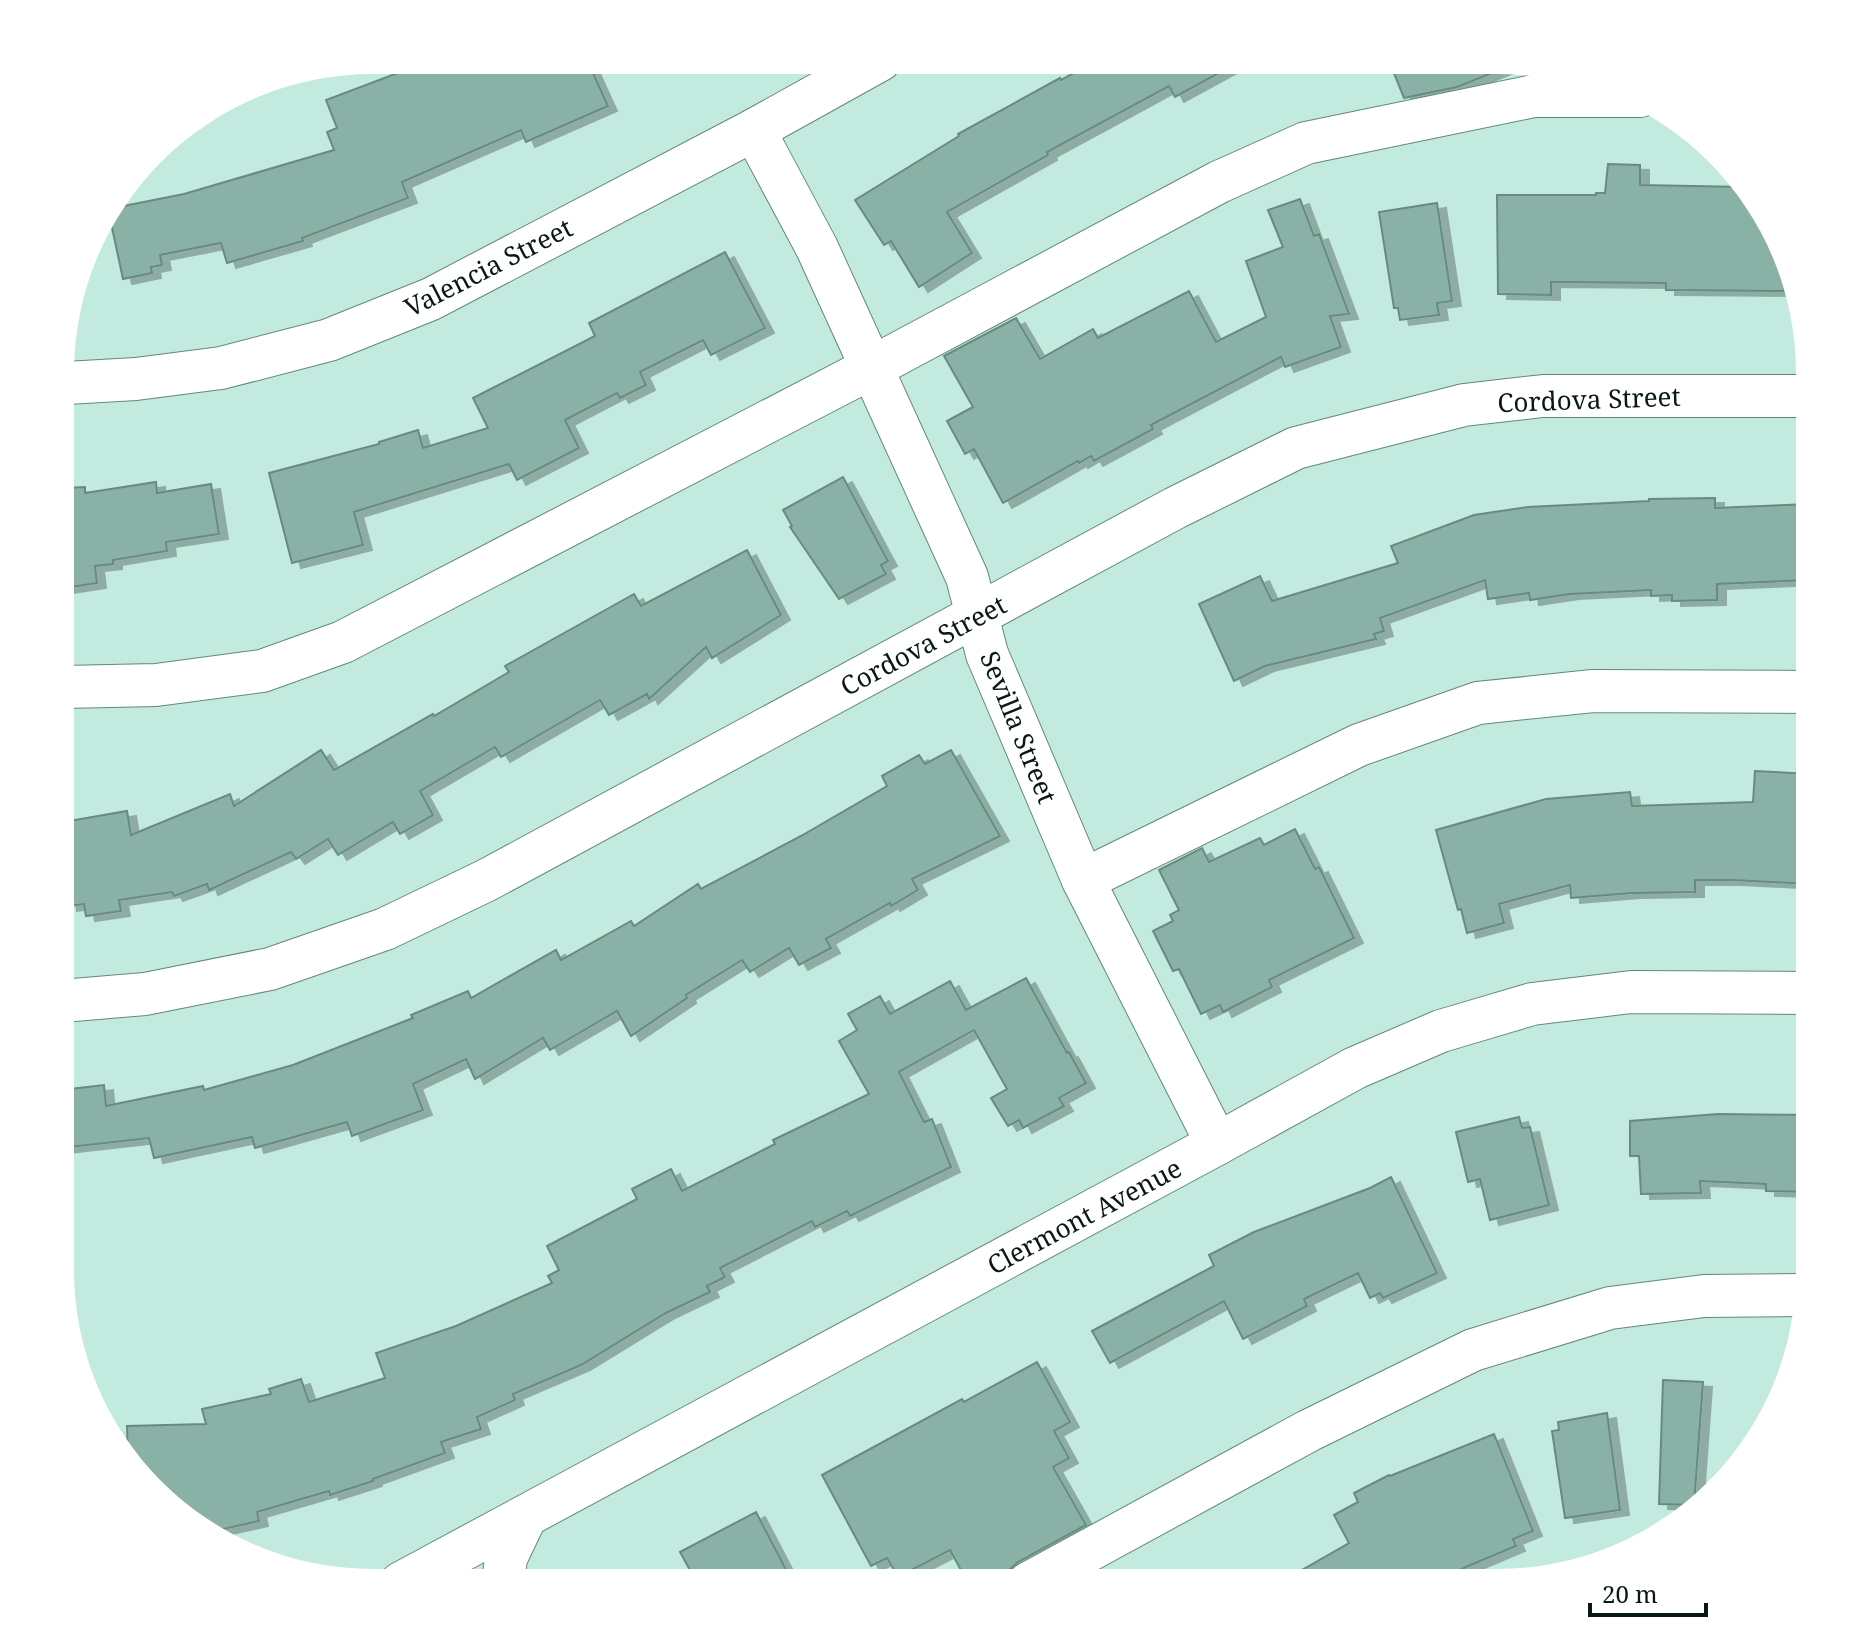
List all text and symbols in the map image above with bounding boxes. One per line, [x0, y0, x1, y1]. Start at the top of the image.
street label: Valencia Street [398, 209, 578, 325]
street label: Cordova Street [1497, 378, 1681, 420]
street label: Cordova Street [834, 586, 1012, 704]
street label: Sevilla Street [972, 645, 1066, 809]
street label: Clermont Avenue [980, 1150, 1188, 1282]
scale bar [1590, 1567, 1706, 1617]
text: 20 m [1602, 1577, 1658, 1610]

